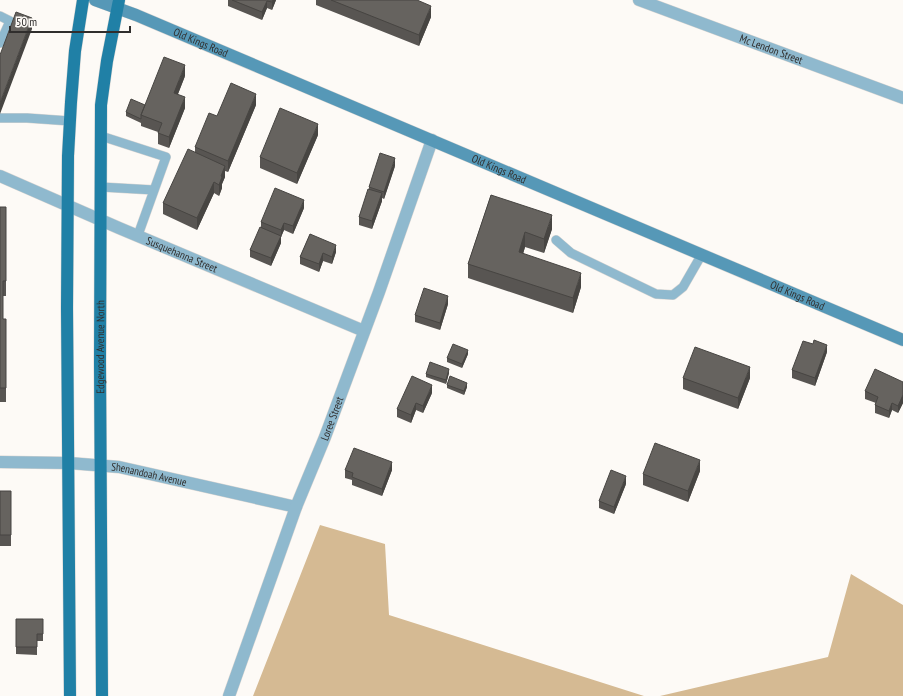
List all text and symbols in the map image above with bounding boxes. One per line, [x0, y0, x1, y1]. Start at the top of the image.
scale bar [10, 8, 130, 34]
text: 50 m [16, 14, 37, 29]
street label: Old Kings Road [171, 25, 230, 60]
street label: Mc Lendon Street [738, 31, 805, 67]
street label: Old Kings Road [470, 151, 529, 187]
street label: Susquehanna Street [144, 233, 219, 276]
street label: Old Kings Road [768, 277, 827, 313]
street label: Edgewood Avenue North [93, 300, 107, 394]
street label: Loree Street [317, 395, 346, 443]
street label: Shenandoah Avenue [111, 459, 189, 489]

